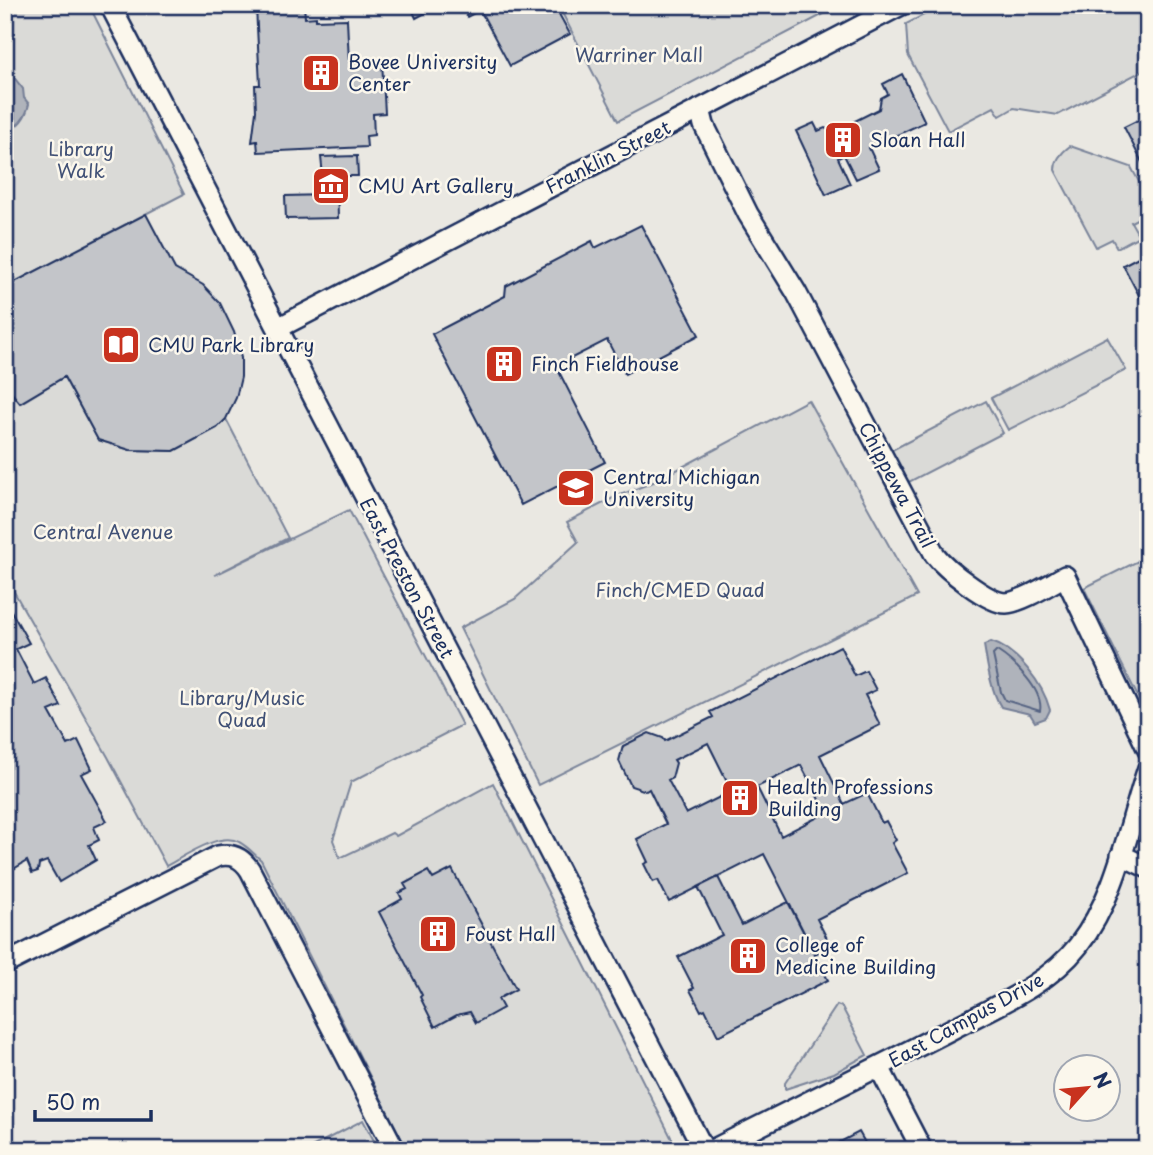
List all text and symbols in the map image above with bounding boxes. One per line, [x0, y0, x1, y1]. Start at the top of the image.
park label: Warriner Mall [575, 40, 703, 68]
place label: Bovee University Center [348, 47, 497, 97]
building icon: Bovee University Center [300, 52, 342, 94]
street label: Franklin Street [540, 112, 675, 200]
building icon: Sloan Hall [822, 119, 864, 161]
place label: Sloan Hall [870, 125, 965, 153]
park label: Library Walk [48, 134, 114, 184]
museum icon: CMU Art Gallery [310, 165, 352, 207]
place label: CMU Art Gallery [358, 171, 514, 199]
library icon: CMU Park Library [100, 324, 142, 366]
place label: CMU Park Library [148, 330, 314, 358]
building icon: Finch Fieldhouse [483, 343, 525, 385]
place label: Finch Fieldhouse [531, 349, 679, 377]
street label: Chippewa Trail [853, 416, 943, 553]
place label: Central Michigan University [603, 462, 760, 512]
school or university icon: Central Michigan University [555, 467, 597, 509]
street label: East Preston Street [354, 492, 462, 663]
park label: Central Avenue [33, 517, 173, 545]
park label: Finch/CMED Quad [595, 575, 765, 603]
park label: Library/Music Quad [179, 683, 305, 733]
place label: Health Professions Building [767, 772, 933, 822]
building icon: Health Professions Building [719, 777, 761, 819]
building icon: Foust Hall [417, 913, 459, 955]
place label: Foust Hall [465, 919, 556, 947]
place label: College of Medicine Building [775, 930, 936, 980]
building icon: College of Medicine Building [727, 935, 769, 977]
street label: East Campus Drive [883, 965, 1048, 1073]
north arrow [1052, 1054, 1122, 1124]
text: N [1087, 1067, 1119, 1093]
scale bar [35, 1078, 150, 1122]
text: 50 m [46, 1085, 100, 1117]

